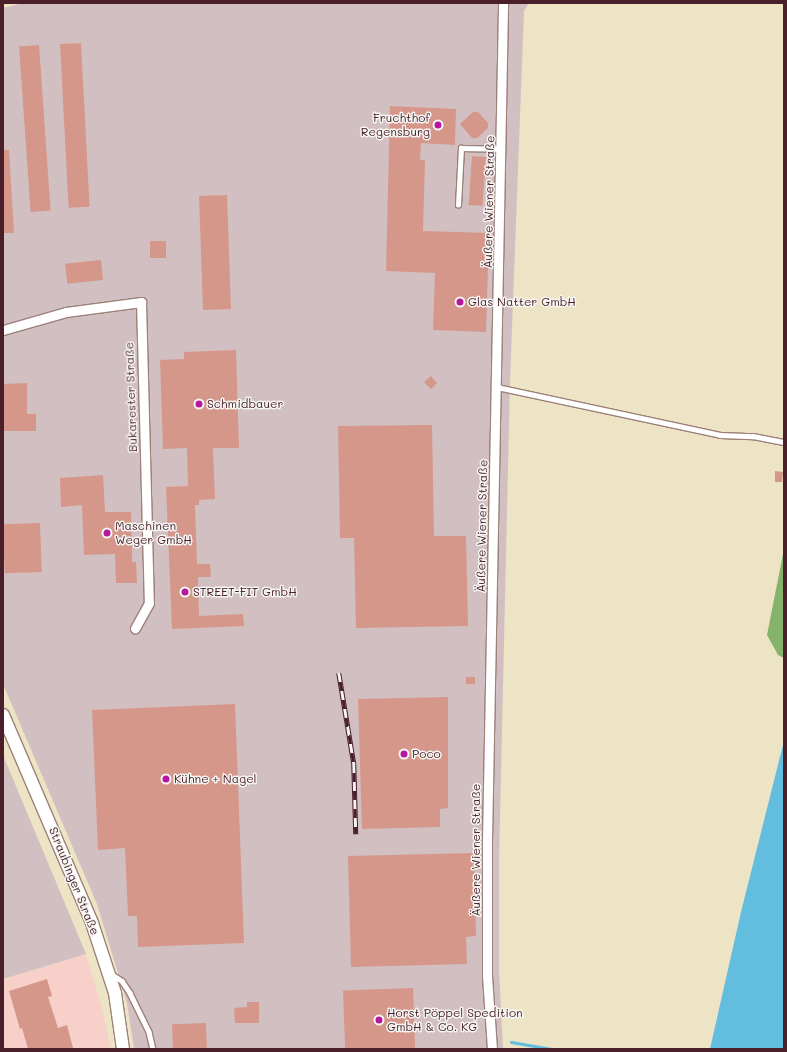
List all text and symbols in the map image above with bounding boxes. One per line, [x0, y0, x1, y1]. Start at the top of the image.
place label: Fruchthof Regensburg [361, 111, 430, 139]
marker: Fruchthof Regensburg [433, 120, 443, 130]
street label: Äußere Wiener Straße [481, 135, 497, 269]
place label: Glas Natter GmbH [468, 295, 576, 309]
marker: Glas Natter GmbH [455, 297, 465, 307]
street label: Bukarester Straße [122, 342, 140, 452]
place label: Schmidbauer [207, 397, 284, 411]
marker: Schmidbauer [194, 399, 204, 409]
street label: Äußere Wiener Straße [474, 459, 490, 593]
place label: Maschinen Weger GmbH [115, 519, 192, 547]
marker: Maschinen Weger GmbH [102, 528, 112, 538]
place label: STREET-FIT GmbH [193, 585, 297, 599]
marker: STREET-FIT GmbH [180, 587, 190, 597]
place label: Poco [412, 747, 441, 761]
marker: Poco [399, 749, 409, 759]
place label: Kühne + Nagel [174, 772, 257, 786]
marker: Kühne + Nagel [161, 774, 171, 784]
street label: Äußere Wiener Straße [469, 784, 483, 916]
street label: Straubinger Straße [46, 825, 102, 937]
place label: Horst Pöppel Spedition GmbH & Co. KG [387, 1006, 523, 1034]
marker: Horst Pöppel Spedition GmbH & Co. KG [374, 1015, 384, 1025]

